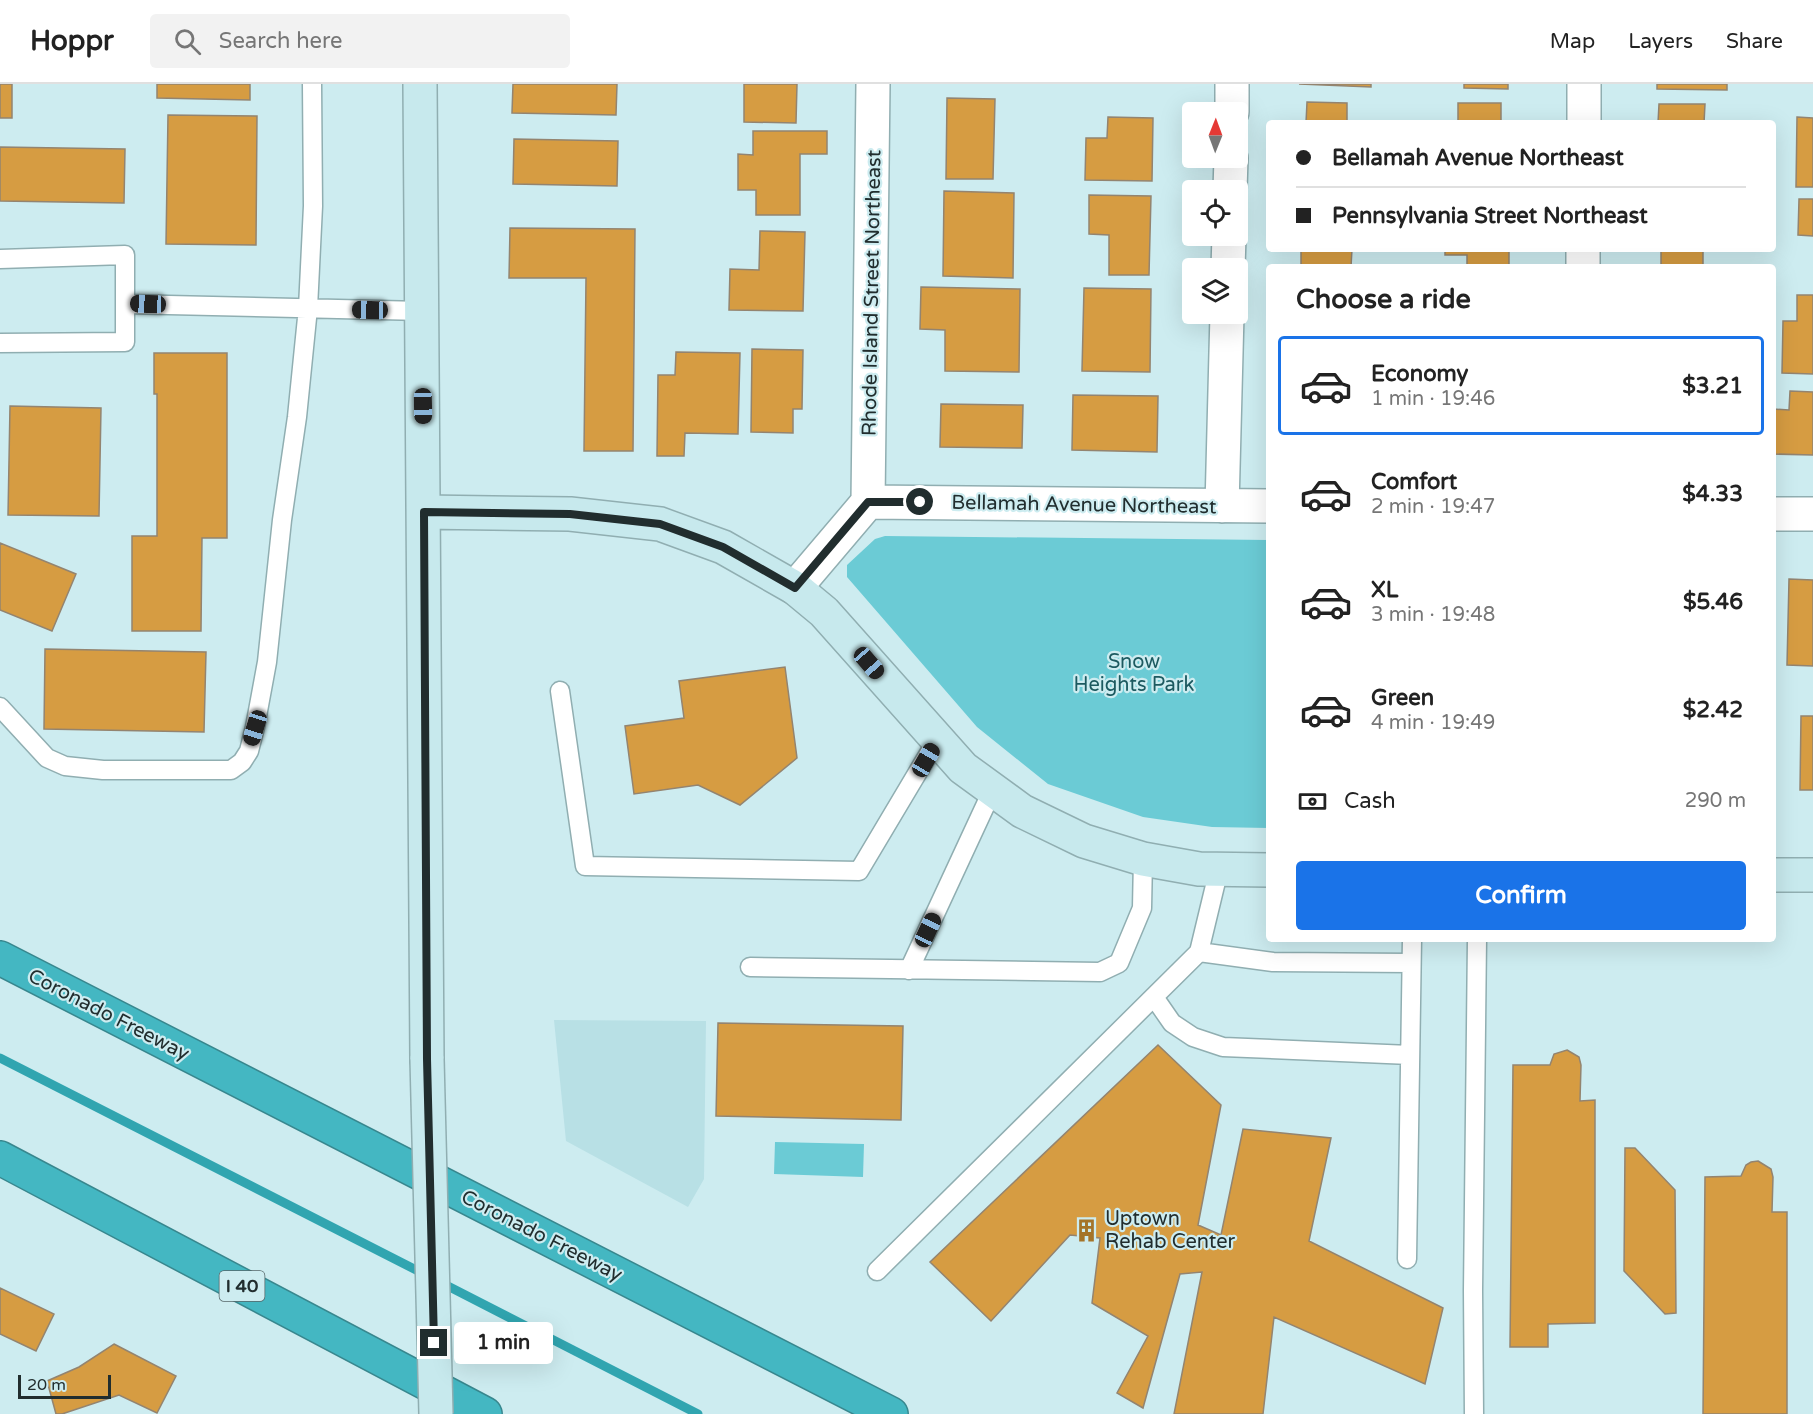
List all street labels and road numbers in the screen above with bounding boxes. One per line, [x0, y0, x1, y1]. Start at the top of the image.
street label: Rhode Island Street Northeast [858, 149, 887, 436]
street label: Bellamah Avenue Northeast [951, 491, 1217, 519]
street label: Coronado Freeway [24, 964, 193, 1066]
street label: Coronado Freeway [457, 1185, 626, 1287]
road number: I 40 [220, 1271, 264, 1301]

